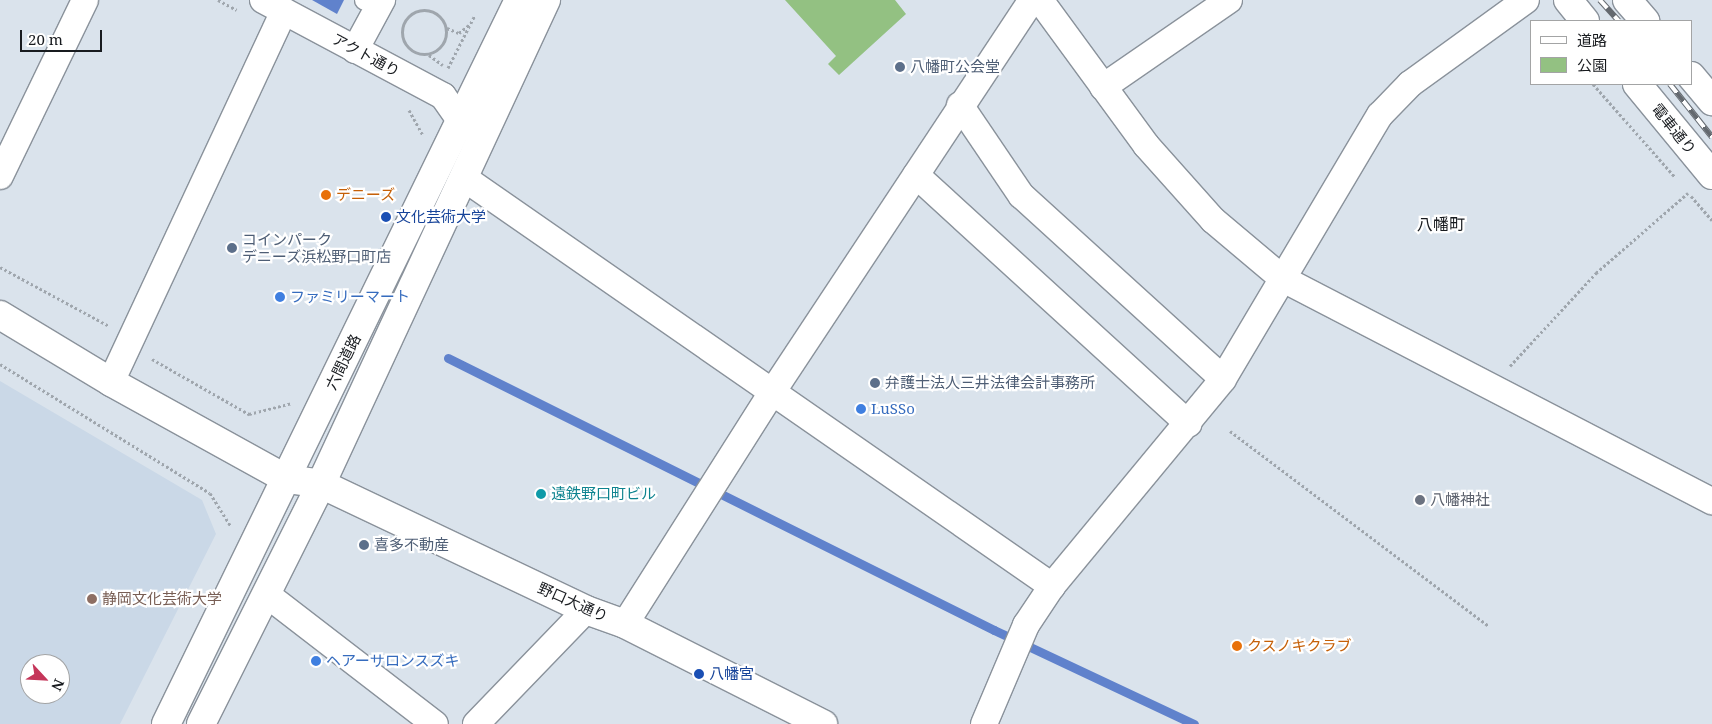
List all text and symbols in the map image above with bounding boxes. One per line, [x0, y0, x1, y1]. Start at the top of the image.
scale bar [22, 20, 105, 52]
legend [1530, 20, 1692, 85]
text: 20 m [28, 29, 63, 49]
street label: アクト通り [329, 29, 403, 81]
text: 道路 [1577, 30, 1607, 50]
text: 公園 [1577, 55, 1607, 75]
place label: 八幡町公会堂 [910, 58, 1000, 76]
marker: 八幡町公会堂 [894, 61, 906, 73]
street label: 電車通り [1648, 100, 1700, 158]
place label: デニーズ [336, 186, 396, 204]
marker: デニーズ [320, 189, 332, 201]
place label: 文化芸術大学 [396, 208, 486, 226]
marker: 文化芸術大学 [380, 211, 392, 223]
district label: 八幡町 [1417, 214, 1465, 234]
place label: コインパーク デニーズ浜松野口町店 [242, 230, 392, 265]
marker: コインパーク デニーズ浜松野口町店 [226, 242, 238, 254]
place label: ファミリーマート [290, 288, 410, 306]
marker: ファミリーマート [274, 291, 286, 303]
street label: 六間道路 [322, 331, 364, 393]
place label: 弁護士法人三井法律会計事務所 [885, 374, 1095, 392]
marker: 弁護士法人三井法律会計事務所 [869, 377, 881, 389]
place label: LuSSo [871, 400, 915, 418]
marker: LuSSo [855, 403, 867, 415]
place label: 遠鉄野口町ビル [551, 485, 656, 503]
marker: 遠鉄野口町ビル [535, 488, 547, 500]
place label: 八幡神社 [1430, 491, 1490, 509]
marker: 八幡神社 [1414, 494, 1426, 506]
place label: 喜多不動産 [374, 536, 449, 554]
marker: 喜多不動産 [358, 539, 370, 551]
street label: 野口大通り [535, 579, 611, 625]
place label: 静岡文化芸術大学 [102, 590, 222, 608]
marker: 静岡文化芸術大学 [86, 593, 98, 605]
place label: クスノキクラブ [1247, 637, 1352, 655]
marker: クスノキクラブ [1231, 640, 1243, 652]
place label: ヘアーサロンスズキ [326, 652, 460, 670]
north arrow [20, 654, 70, 704]
marker: ヘアーサロンスズキ [310, 655, 322, 667]
place label: 八幡宮 [709, 665, 754, 683]
marker: 八幡宮 [693, 668, 705, 680]
text: N [47, 676, 69, 694]

